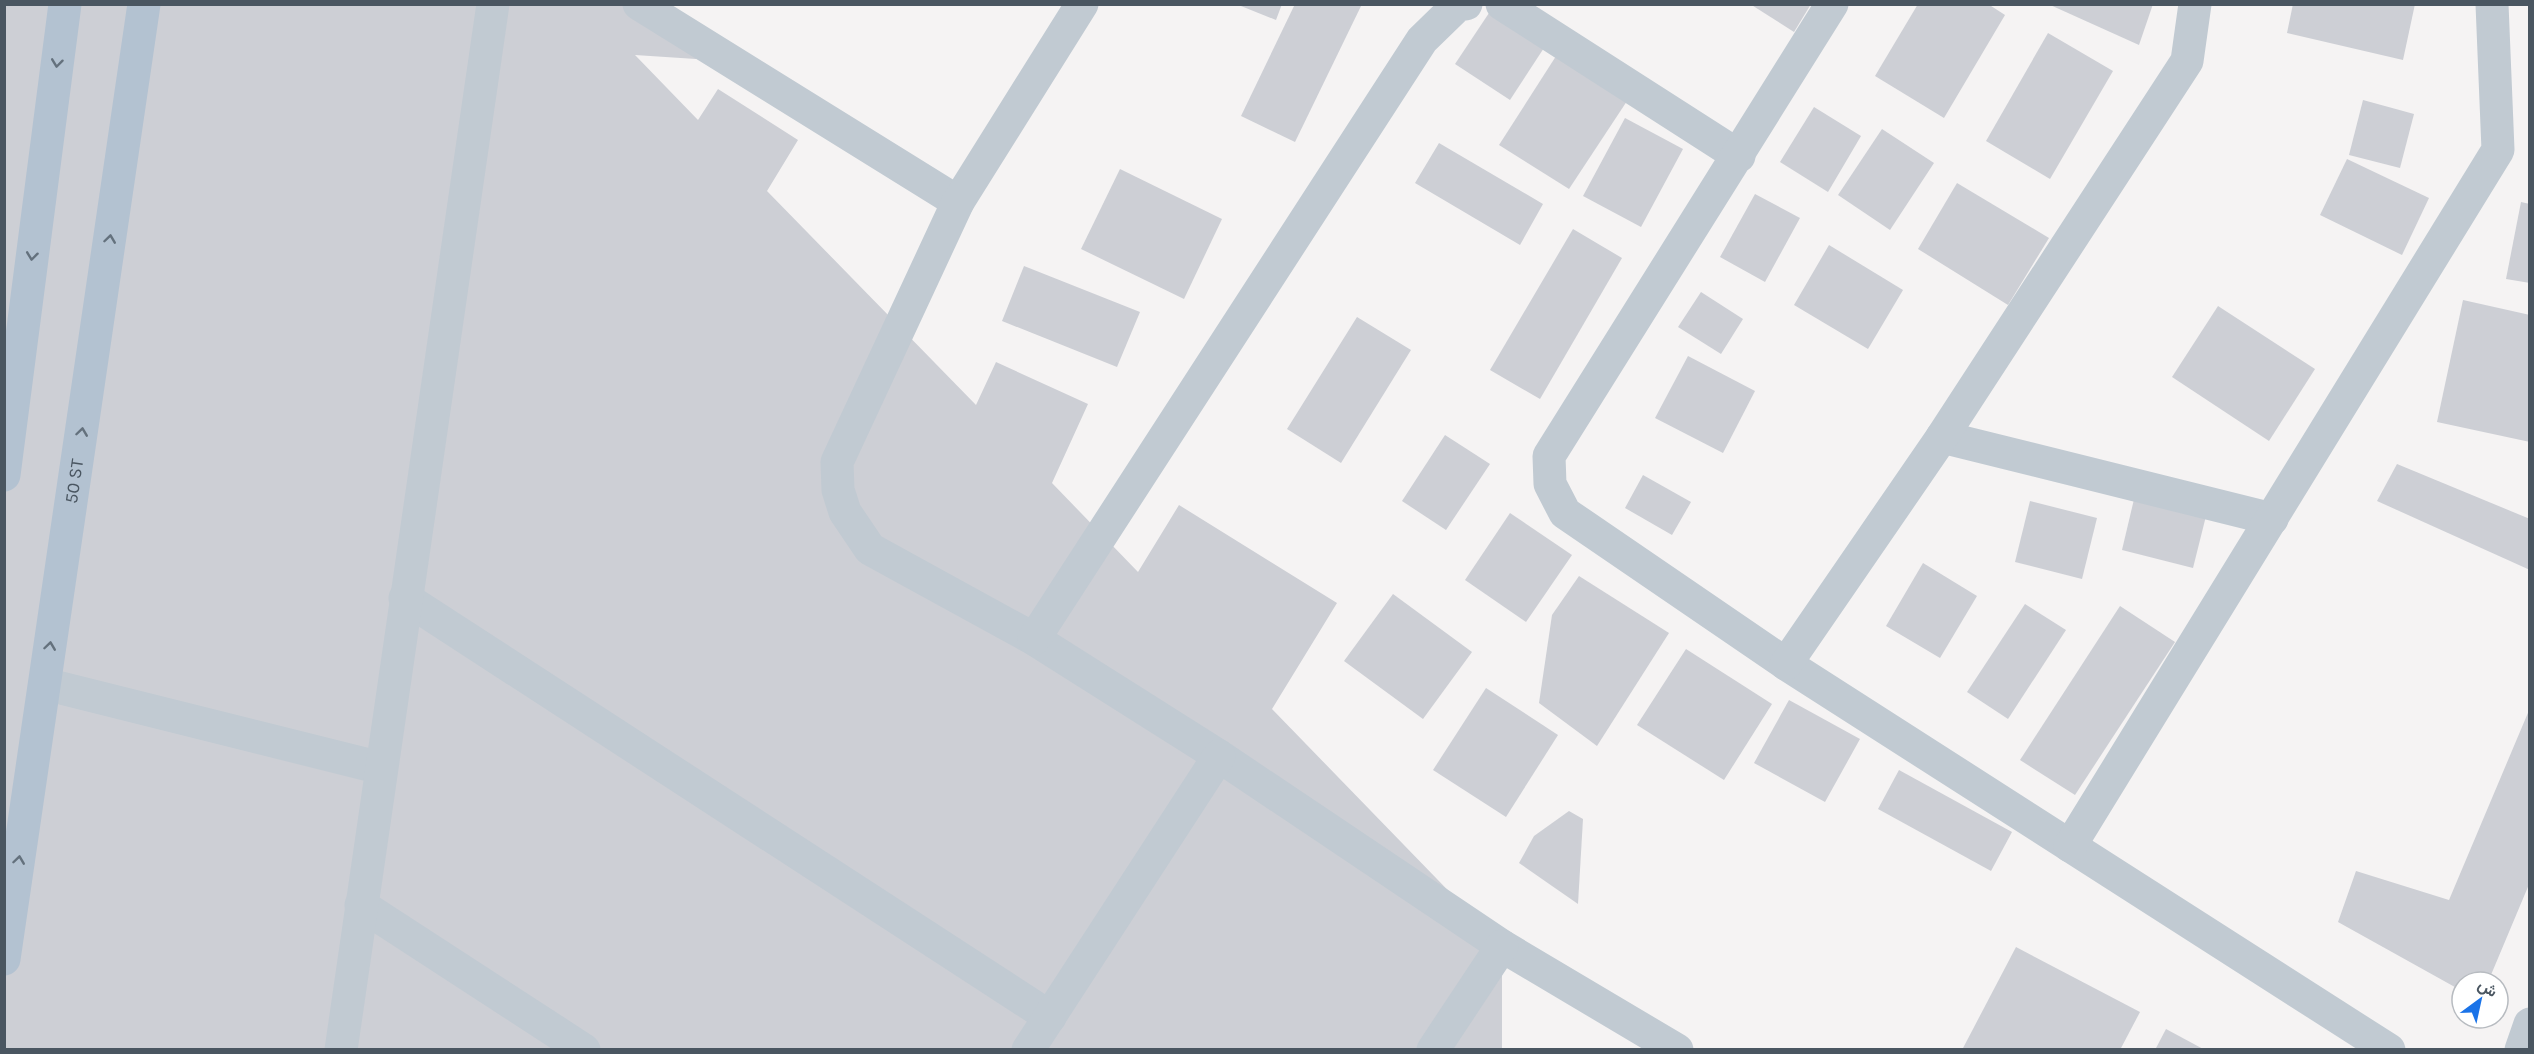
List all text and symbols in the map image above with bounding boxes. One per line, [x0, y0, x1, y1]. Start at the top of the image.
one-way arrow [51, 58, 64, 67]
one-way arrow [103, 235, 115, 244]
one-way arrow [27, 251, 39, 261]
one-way arrow [75, 427, 87, 437]
street label: 50 ST [60, 457, 88, 505]
one-way arrow [44, 641, 56, 650]
one-way arrow [13, 855, 25, 864]
north arrow [2450, 970, 2510, 1030]
text: ش [2475, 975, 2501, 1001]

